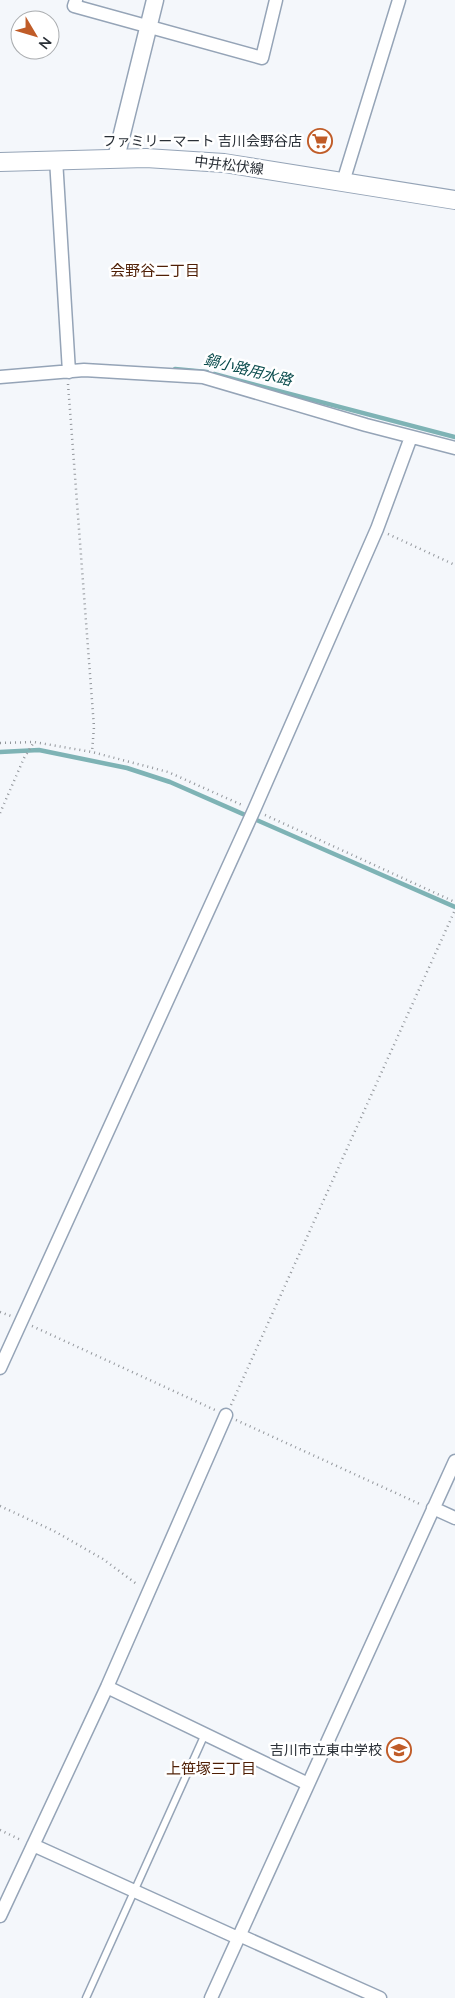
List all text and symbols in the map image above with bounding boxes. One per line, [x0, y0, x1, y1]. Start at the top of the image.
north arrow [10, 10, 60, 60]
text: N [36, 34, 56, 53]
supermarket icon: ファミリーマート 吉川会野谷店 [307, 128, 333, 154]
place label: ファミリーマート 吉川会野谷店 [102, 132, 302, 149]
street label: 中井松伏線 [193, 152, 265, 177]
district label: 会野谷二丁目 [110, 261, 200, 279]
water label: 鍋小路用水路 [202, 349, 296, 389]
school or university icon: 吉川市立東中学校 [386, 1737, 412, 1763]
place label: 吉川市立東中学校 [270, 1741, 382, 1758]
district label: 上笹塚三丁目 [166, 1759, 256, 1777]

